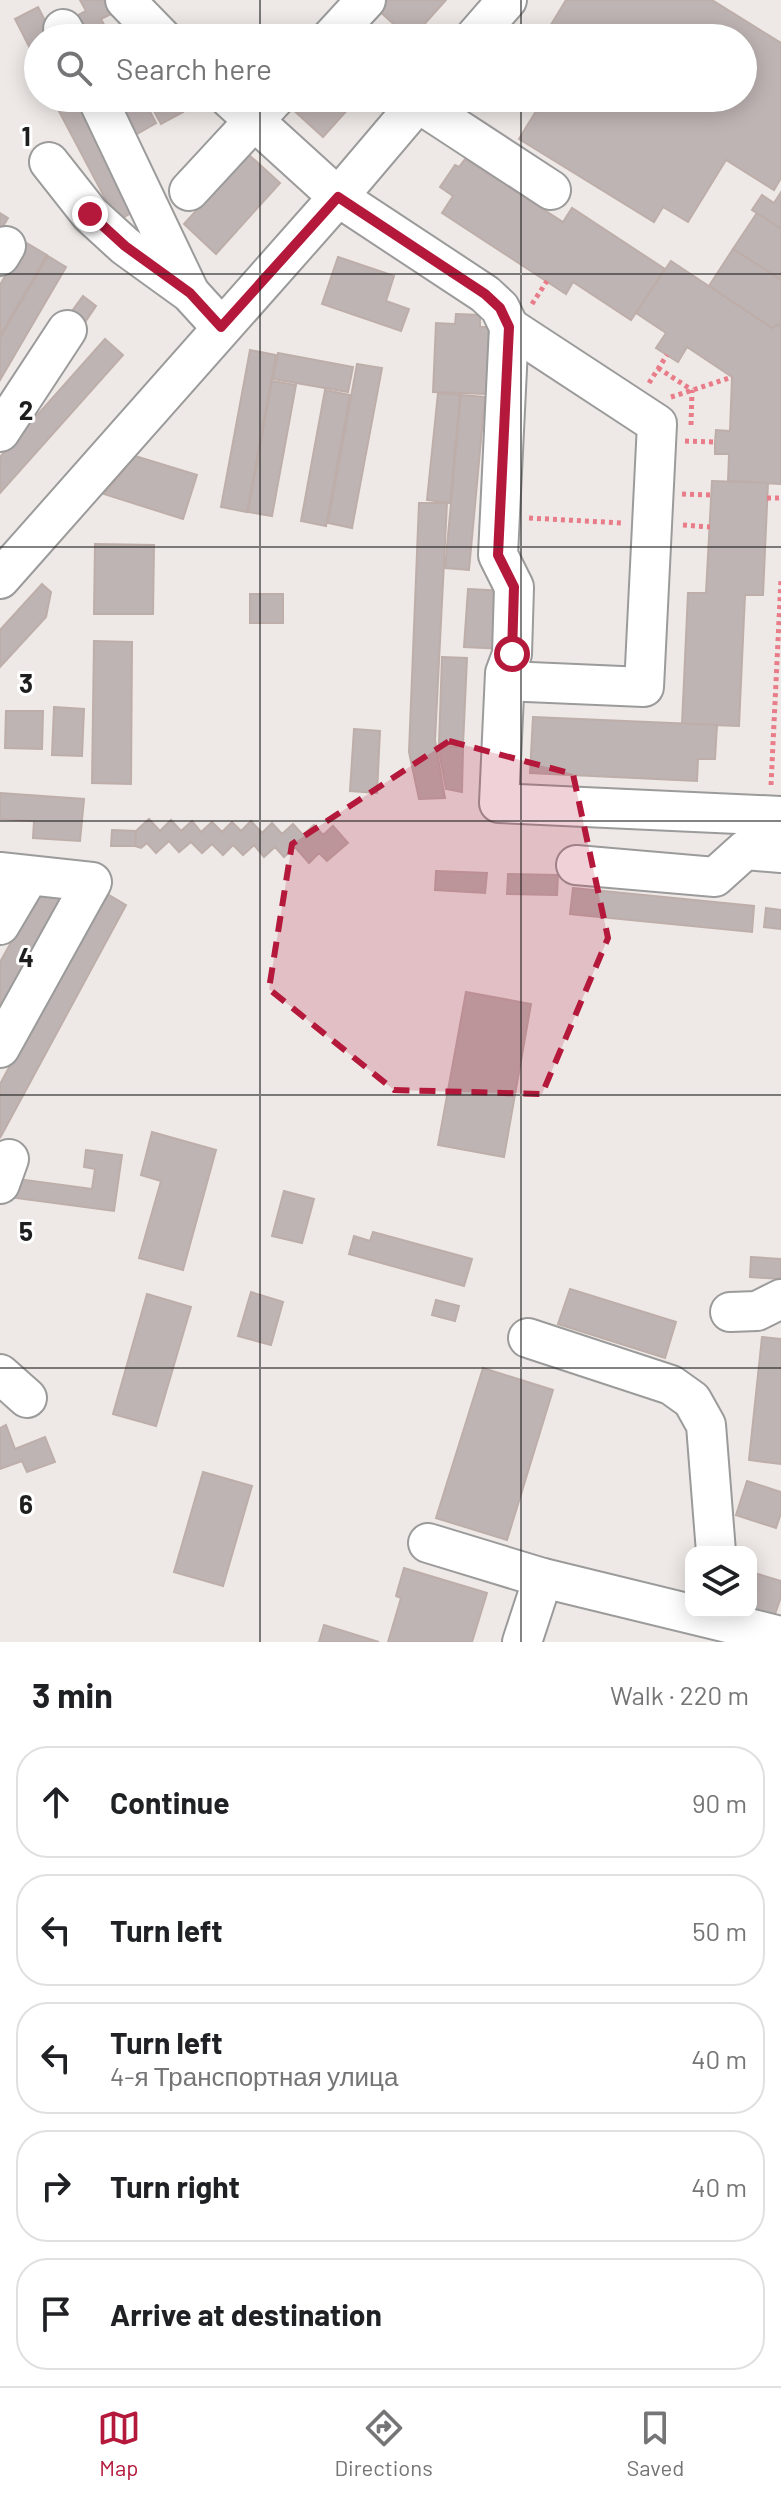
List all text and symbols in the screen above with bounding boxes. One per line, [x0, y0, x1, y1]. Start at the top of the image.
search box [24, 24, 757, 112]
icon: search [52, 46, 96, 90]
text: Search here [116, 50, 272, 86]
text: 1 [21, 120, 31, 151]
route end [72, 196, 108, 232]
text: 2 [19, 394, 33, 425]
route start [494, 636, 530, 672]
text: 3 [19, 667, 33, 698]
text: 4 [18, 941, 34, 972]
text: 5 [19, 1215, 33, 1246]
text: 6 [19, 1488, 33, 1519]
map controls [685, 1546, 757, 1618]
button: layers [685, 1546, 757, 1618]
text: 3 min [32, 1674, 113, 1715]
text: Walk · 220 m [610, 1679, 749, 1710]
icon: ahead [34, 1780, 78, 1824]
text: Continue [110, 1784, 230, 1820]
text: 90 m [692, 1787, 747, 1818]
icon: left [34, 1908, 78, 1952]
text: Turn left [110, 1912, 223, 1948]
text: 50 m [692, 1915, 747, 1946]
text: Turn left [110, 2024, 223, 2060]
icon: left [34, 2036, 78, 2080]
text: 40 m [691, 2043, 747, 2074]
text: 4-я Транспортная улица [110, 2060, 398, 2091]
icon: right [34, 2164, 78, 2208]
text: Turn right [110, 2168, 240, 2204]
text: 40 m [691, 2171, 747, 2202]
icon: arrive [34, 2292, 78, 2336]
text: Arrive at destination [110, 2296, 382, 2332]
tab: Map [97, 2406, 141, 2480]
tab: Directions [334, 2406, 433, 2480]
tab: Saved [626, 2406, 684, 2480]

